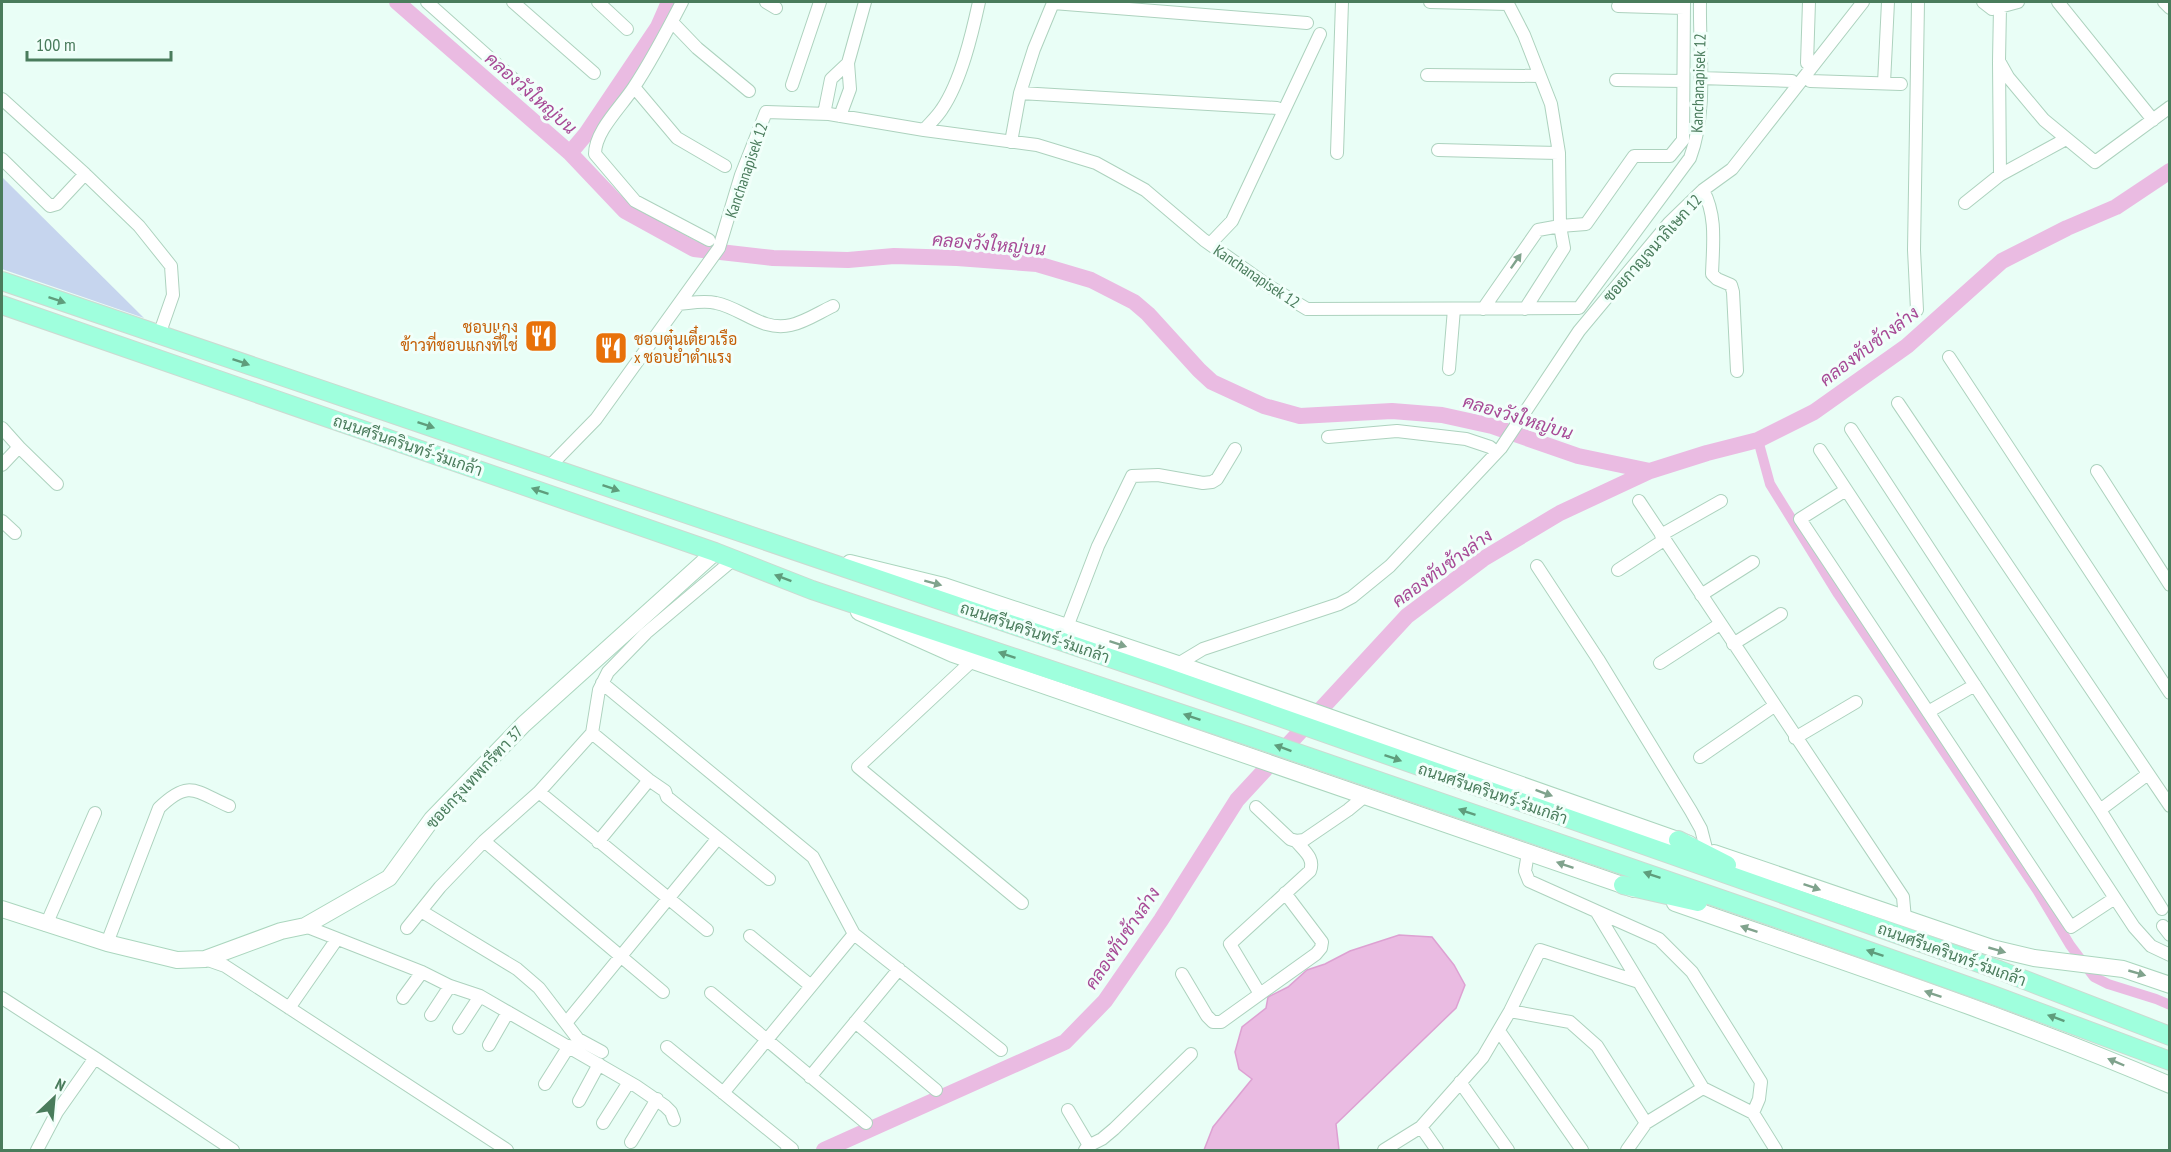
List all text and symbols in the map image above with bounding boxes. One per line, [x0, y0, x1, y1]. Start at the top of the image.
scale bar [27, 24, 171, 62]
text: 100 m [36, 33, 76, 56]
street label: Kanchanapisek 12 [1686, 33, 1710, 133]
water label: คลองวังใหญ่บน [480, 46, 583, 139]
street label: Kanchanapisek 12 [720, 120, 772, 220]
street label: ซอยกาญจนาภิเษก 12 [1598, 190, 1706, 306]
water label: คลองวังใหญ่บน [931, 227, 1047, 260]
street label: Kanchanapisek 12 [1210, 240, 1304, 312]
one-way arrow [1510, 253, 1522, 269]
one-way arrow [48, 295, 66, 305]
water label: คลองทับช้างล่าง [1815, 301, 1923, 391]
place label: ชอบแกง ข้าวที่ชอบแกงที่ใช่ [401, 317, 518, 355]
restaurant icon: ชอบแกง ข้าวที่ชอบแกงที่ใช่ [523, 318, 559, 354]
place label: ชอบตุ๋นเตี๋ยวเรือ x ชอบยำตำแรง [634, 325, 737, 367]
restaurant icon: ชอบตุ๋นเตี๋ยวเรือ x ชอบยำตำแรง [593, 330, 629, 366]
one-way arrow [233, 358, 251, 368]
water label: คลองวังใหญ่บน [1460, 388, 1577, 445]
street label: ถนนศรีนครินทร์-ร่มเกล้า [331, 408, 486, 480]
one-way arrow [417, 420, 435, 430]
one-way arrow [602, 484, 620, 493]
one-way arrow [531, 486, 549, 496]
water label: คลองทับช้างล่าง [1387, 524, 1497, 612]
one-way arrow [774, 573, 792, 583]
one-way arrow [924, 579, 942, 588]
street label: ถนนศรีนครินทร์-ร่มเกล้า [958, 595, 1113, 667]
one-way arrow [1109, 639, 1127, 649]
one-way arrow [998, 650, 1016, 659]
one-way arrow [1183, 712, 1201, 721]
street label: ซอยกรุงเทพกรีฑา 37 [420, 721, 528, 834]
one-way arrow [1274, 743, 1292, 753]
one-way arrow [1384, 753, 1402, 763]
street label: ถนนศรีนครินทร์-ร่มเกล้า [1416, 756, 1571, 828]
one-way arrow [1535, 788, 1553, 798]
one-way arrow [1458, 806, 1476, 816]
one-way arrow [1556, 860, 1574, 870]
one-way arrow [1643, 870, 1661, 880]
water label: คลองทับช้างล่าง [1079, 882, 1165, 994]
one-way arrow [1804, 882, 1822, 892]
street label: ถนนศรีนครินทร์-ร่มเกล้า [1875, 916, 2030, 990]
one-way arrow [1740, 924, 1758, 934]
one-way arrow [1988, 946, 2006, 955]
one-way arrow [1866, 948, 1884, 958]
one-way arrow [2128, 969, 2146, 978]
one-way arrow [1924, 988, 1942, 998]
one-way arrow [2047, 1012, 2065, 1022]
one-way arrow [2107, 1058, 2124, 1067]
north arrow [24, 1068, 84, 1128]
text: N [52, 1074, 69, 1095]

